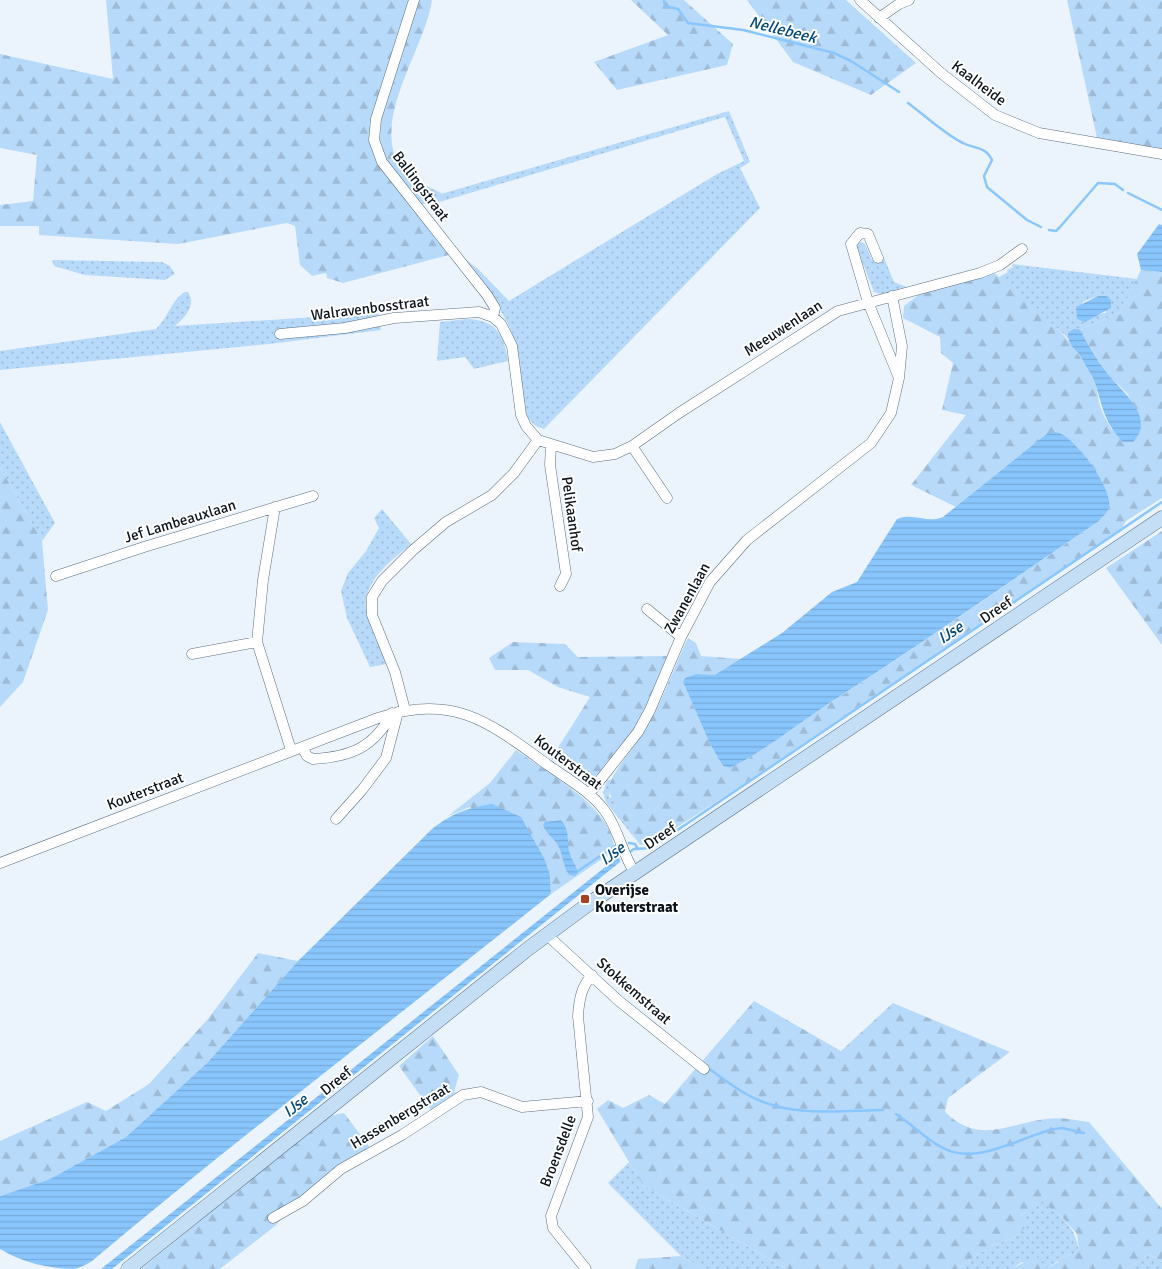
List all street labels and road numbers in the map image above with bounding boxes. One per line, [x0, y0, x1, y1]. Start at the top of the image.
street label: Kaalheide [948, 57, 1010, 109]
street label: Ballingstraat [389, 147, 453, 225]
street label: Walravenbosstraat [310, 292, 430, 324]
street label: Meeuwenlaan [741, 296, 825, 360]
street label: Pelikaanhof [558, 475, 586, 554]
street label: Jef Lambeauxlaan [122, 495, 238, 547]
street label: Zwanenlaan [660, 560, 714, 636]
street label: Dreef [976, 592, 1016, 627]
street label: Kouterstraat [530, 731, 606, 793]
street label: Kouterstraat [104, 768, 186, 814]
street label: Dreef [640, 818, 680, 853]
street label: Stokkemstraat [593, 954, 675, 1028]
street label: Dreef [317, 1062, 356, 1099]
street label: Hassenbergstraat [347, 1079, 453, 1153]
street label: Broensdelle [536, 1112, 580, 1190]

